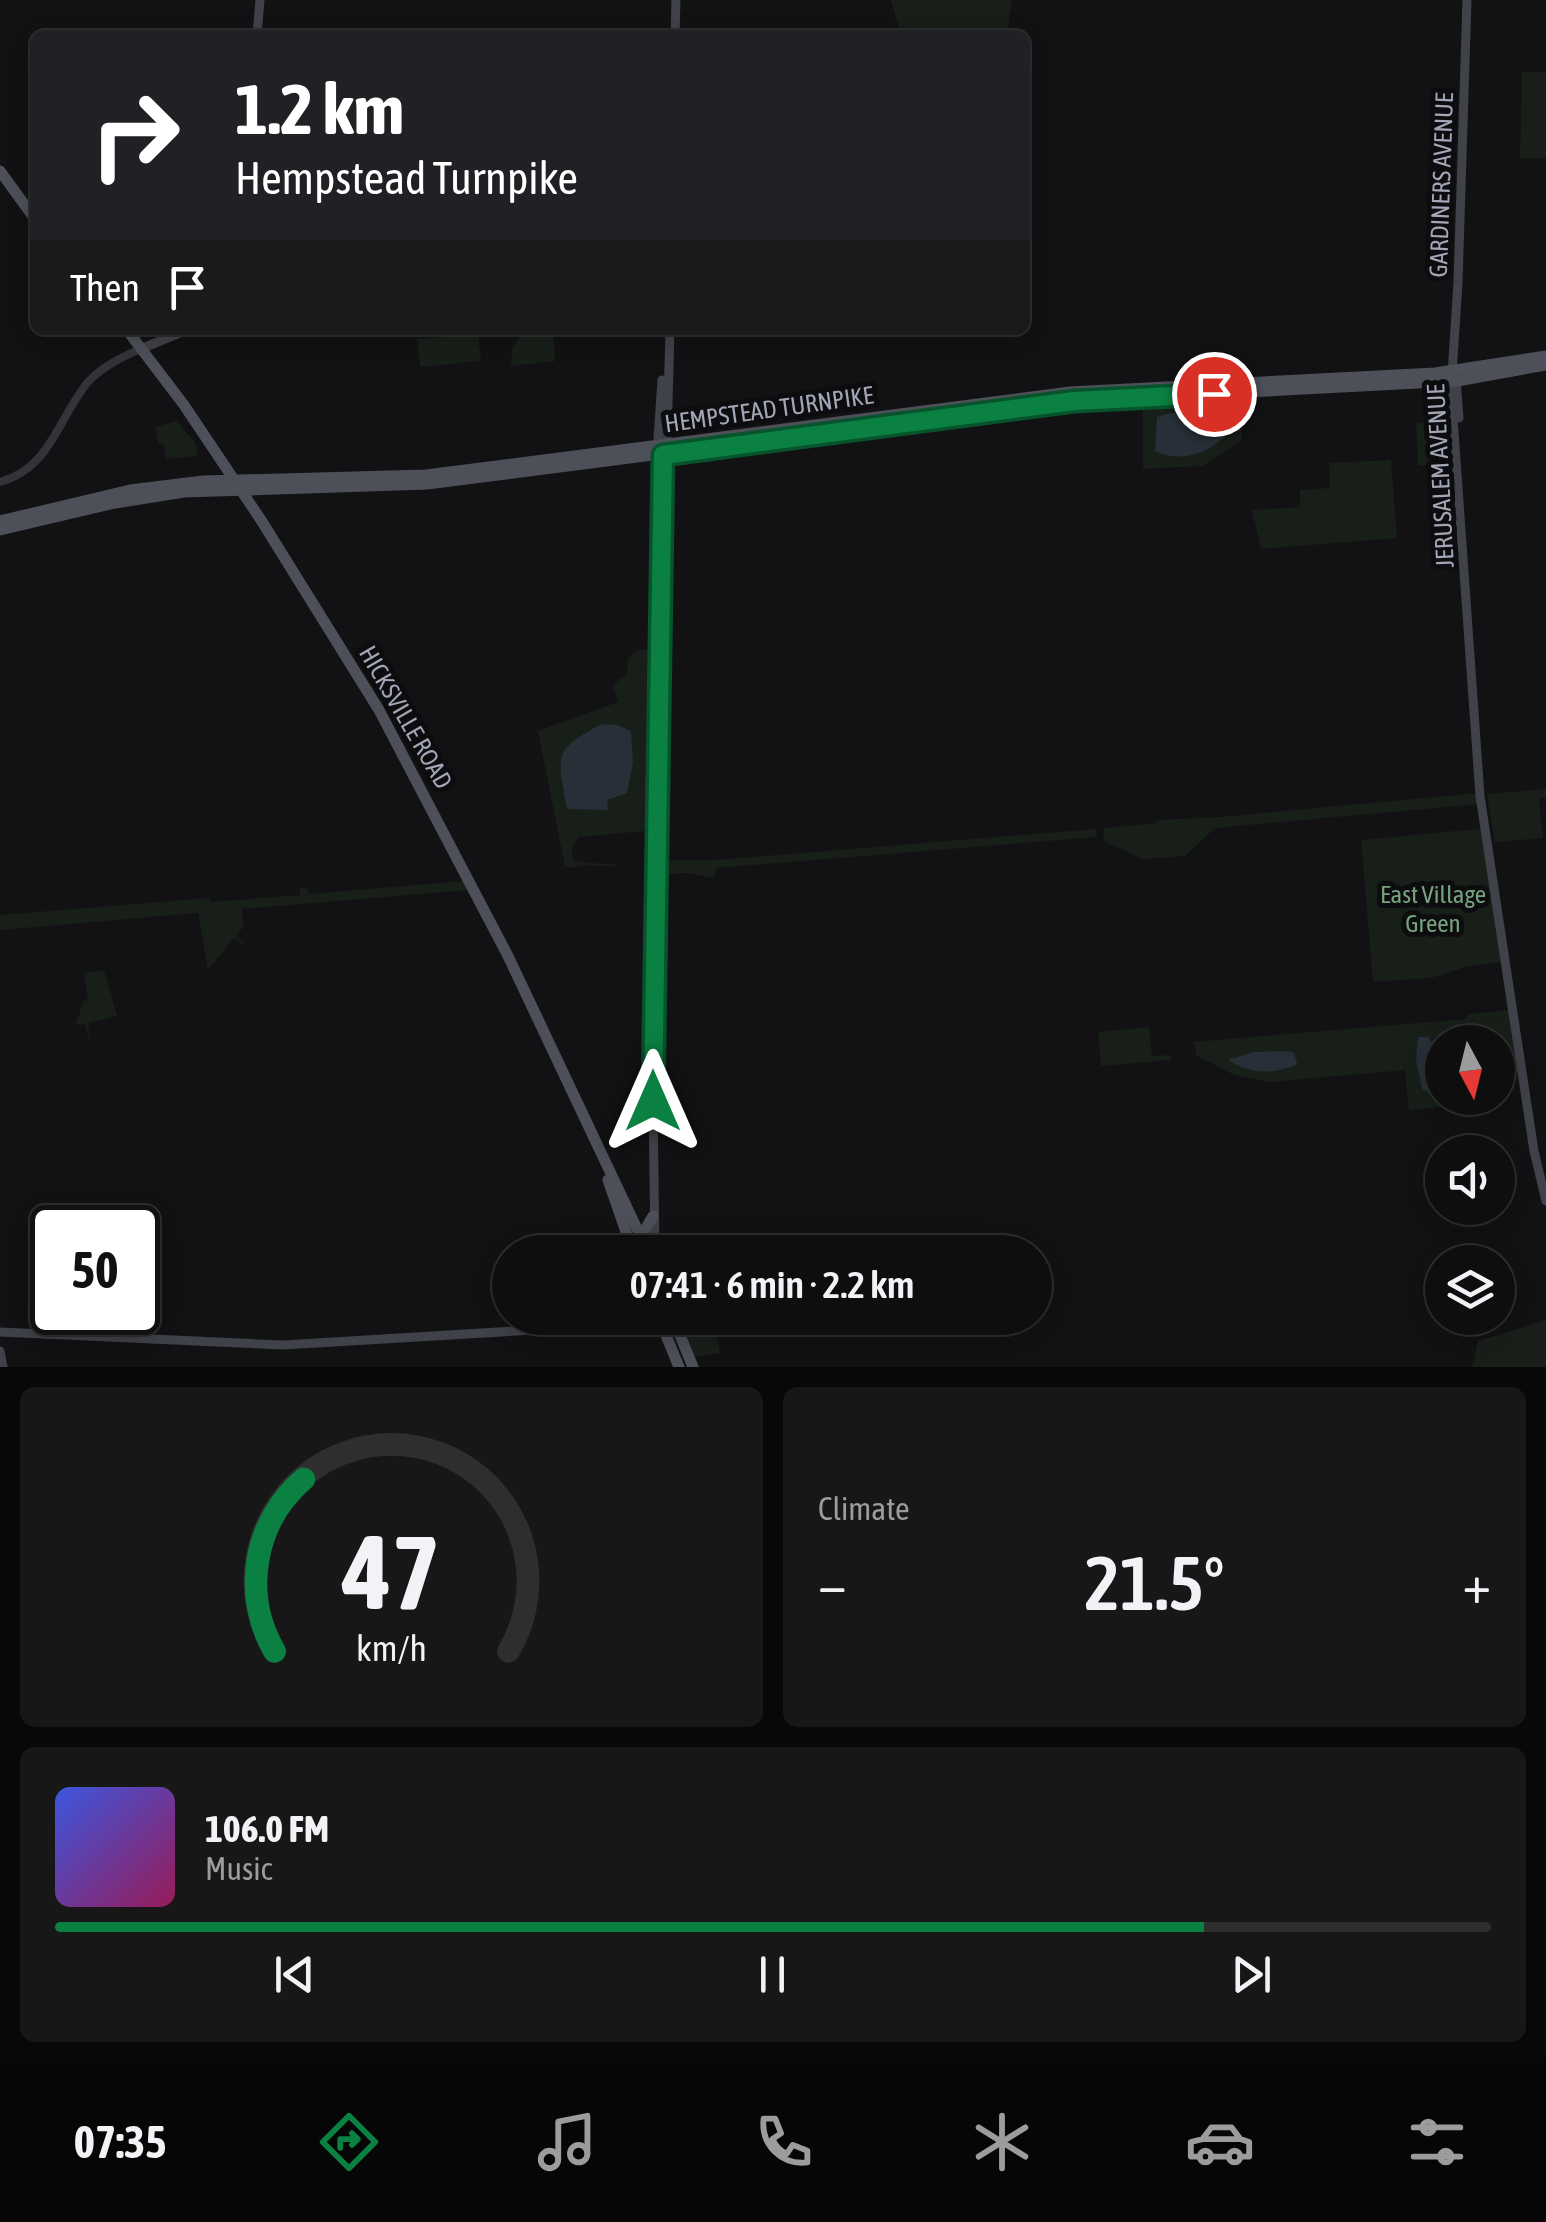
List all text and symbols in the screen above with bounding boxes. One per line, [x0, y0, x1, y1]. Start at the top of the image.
text: 1.2 km [235, 69, 404, 149]
icon: right [70, 70, 200, 200]
street label: GARDINERS AVENUE [1424, 92, 1458, 278]
text: Hempstead Turnpike [235, 152, 578, 204]
icon: arrive [160, 260, 215, 315]
text: Then [70, 266, 140, 309]
pin [1172, 352, 1257, 437]
icon: arrive [1187, 367, 1242, 422]
street label: HEMPSTEAD TURNPIKE [663, 380, 876, 438]
street label: JERUSALEM AVENUE [1421, 383, 1459, 569]
street label: HICKSVILLE ROAD [354, 641, 458, 793]
park label: East Village Green [1380, 880, 1486, 937]
north arrow [1425, 1025, 1515, 1115]
map controls [1425, 1025, 1515, 1335]
position arrow [601, 1049, 705, 1153]
button: sound [1425, 1135, 1515, 1225]
speed limit sign: 50 [30, 1205, 160, 1335]
button: layers [1425, 1245, 1515, 1335]
text: 07:41 · 6 min · 2.2 km [630, 1263, 914, 1306]
text: Climate [818, 1490, 910, 1527]
text: 47 [342, 1512, 440, 1631]
text: 21.5° [1085, 1540, 1224, 1626]
text: − [818, 1552, 847, 1615]
text: + [1462, 1552, 1491, 1615]
text: km/h [356, 1628, 427, 1669]
text: 106.0 FM [205, 1807, 329, 1850]
text: Music [205, 1850, 272, 1887]
icon: previous [267, 1947, 322, 2002]
icon: pause [745, 1947, 800, 2002]
icon: next [1224, 1947, 1279, 2002]
icon: directions [314, 2107, 384, 2177]
icon: music [532, 2107, 602, 2177]
icon: phone [749, 2107, 819, 2177]
icon: climate [967, 2107, 1037, 2177]
icon: car [1185, 2107, 1255, 2177]
icon: filters [1402, 2107, 1472, 2177]
text: 07:35 [74, 2116, 166, 2168]

